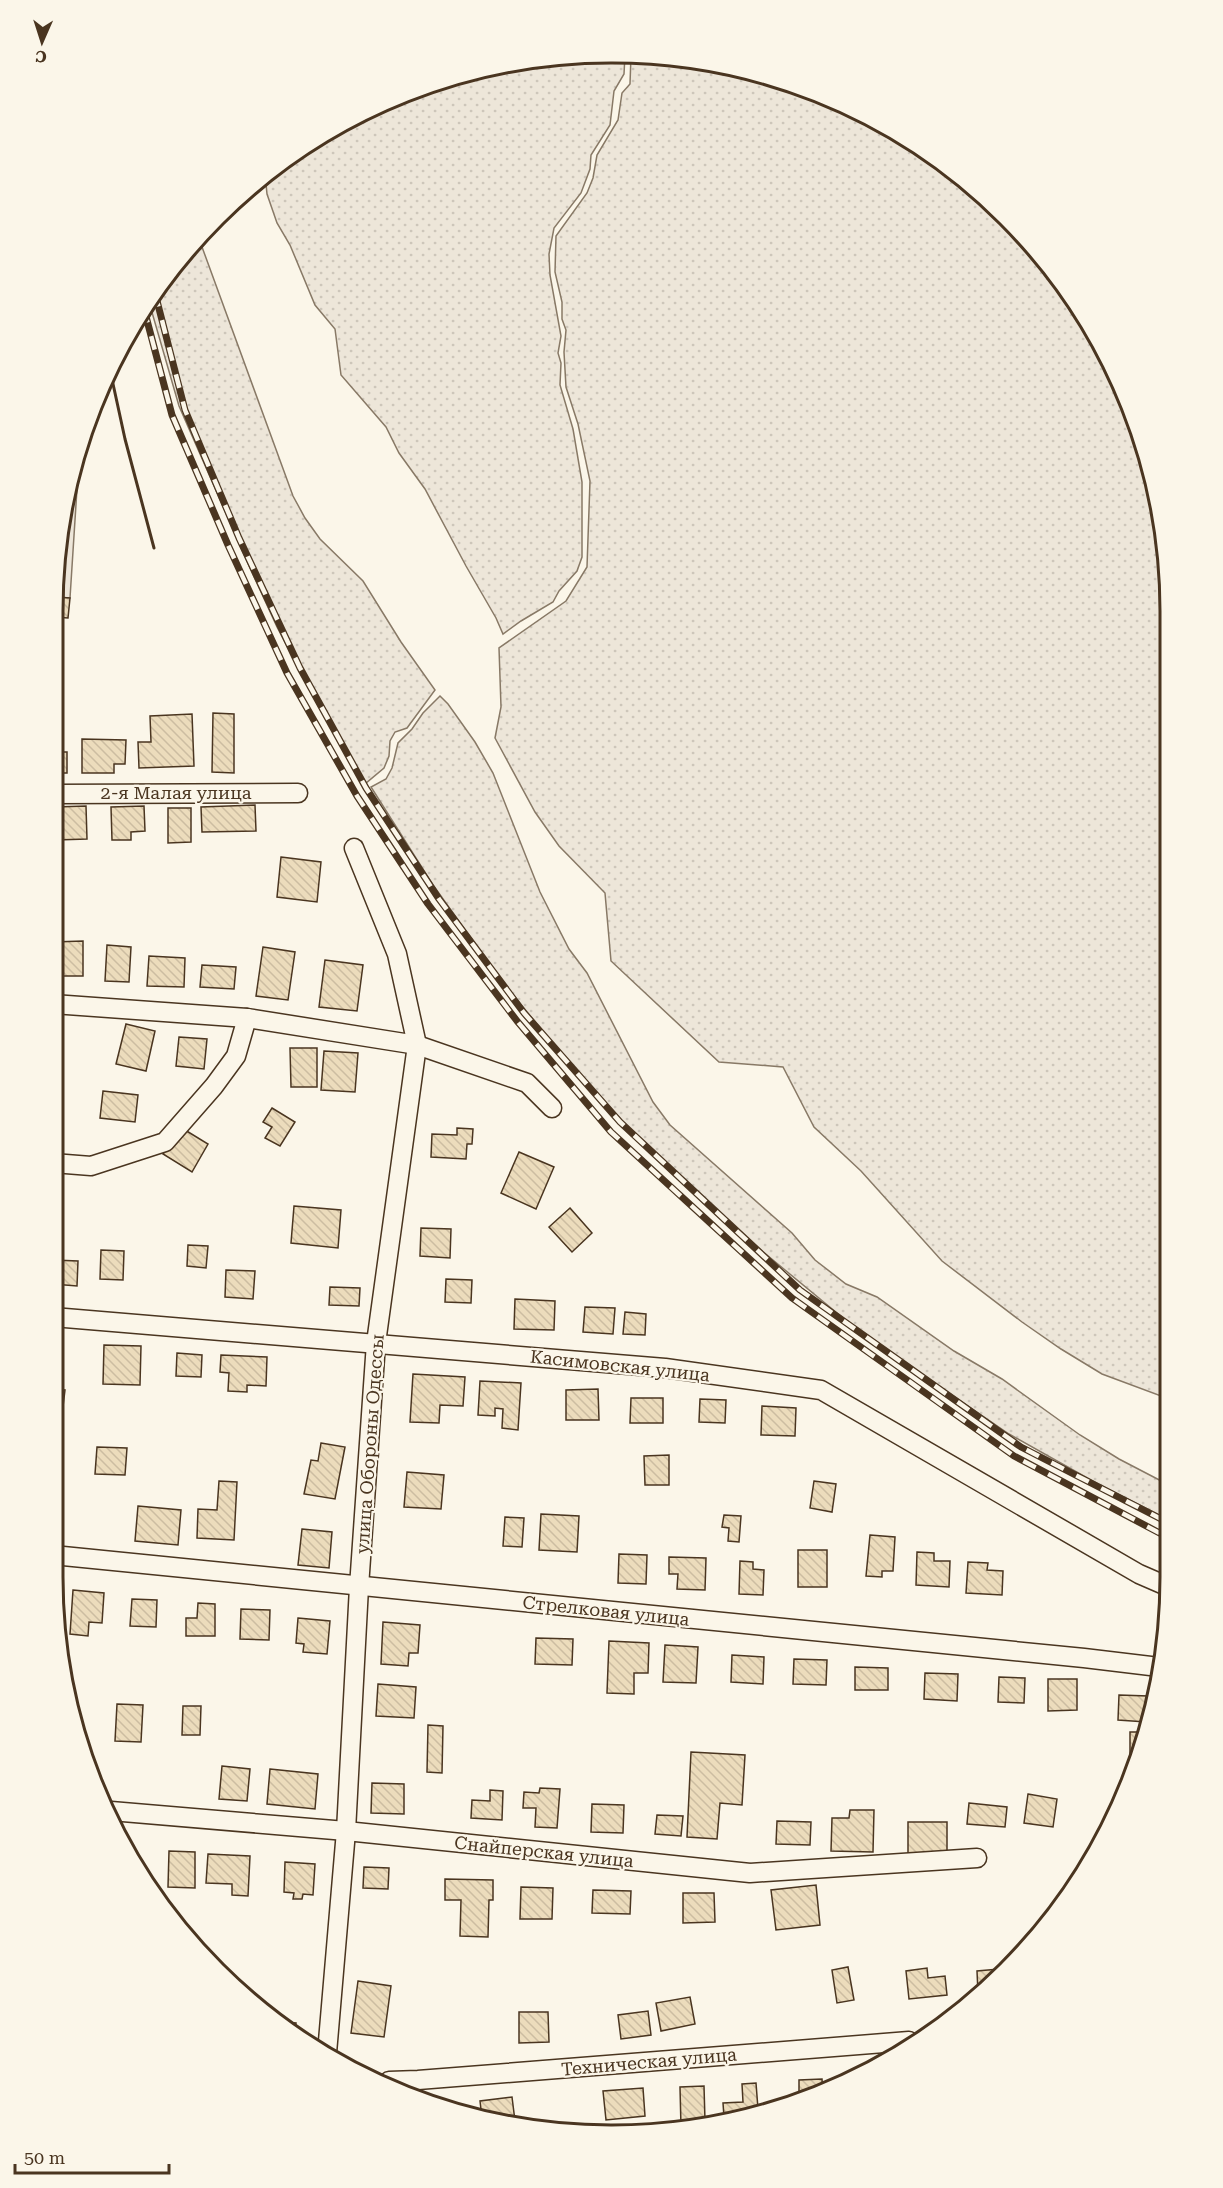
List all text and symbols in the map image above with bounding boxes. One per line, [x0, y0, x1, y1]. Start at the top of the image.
north arrow [12, 12, 72, 72]
text: С [35, 47, 47, 66]
street label: 2-я Малая улица [101, 782, 252, 803]
street label: улица Обороны Одессы [351, 1333, 388, 1554]
street label: Касимовская улица [529, 1346, 711, 1385]
street label: Стрелковая улица [522, 1591, 691, 1630]
street label: Снайперская улица [453, 1832, 635, 1871]
street label: Техническая улица [560, 2043, 738, 2080]
scale bar [15, 2137, 170, 2175]
text: 50 m [24, 2147, 65, 2168]

